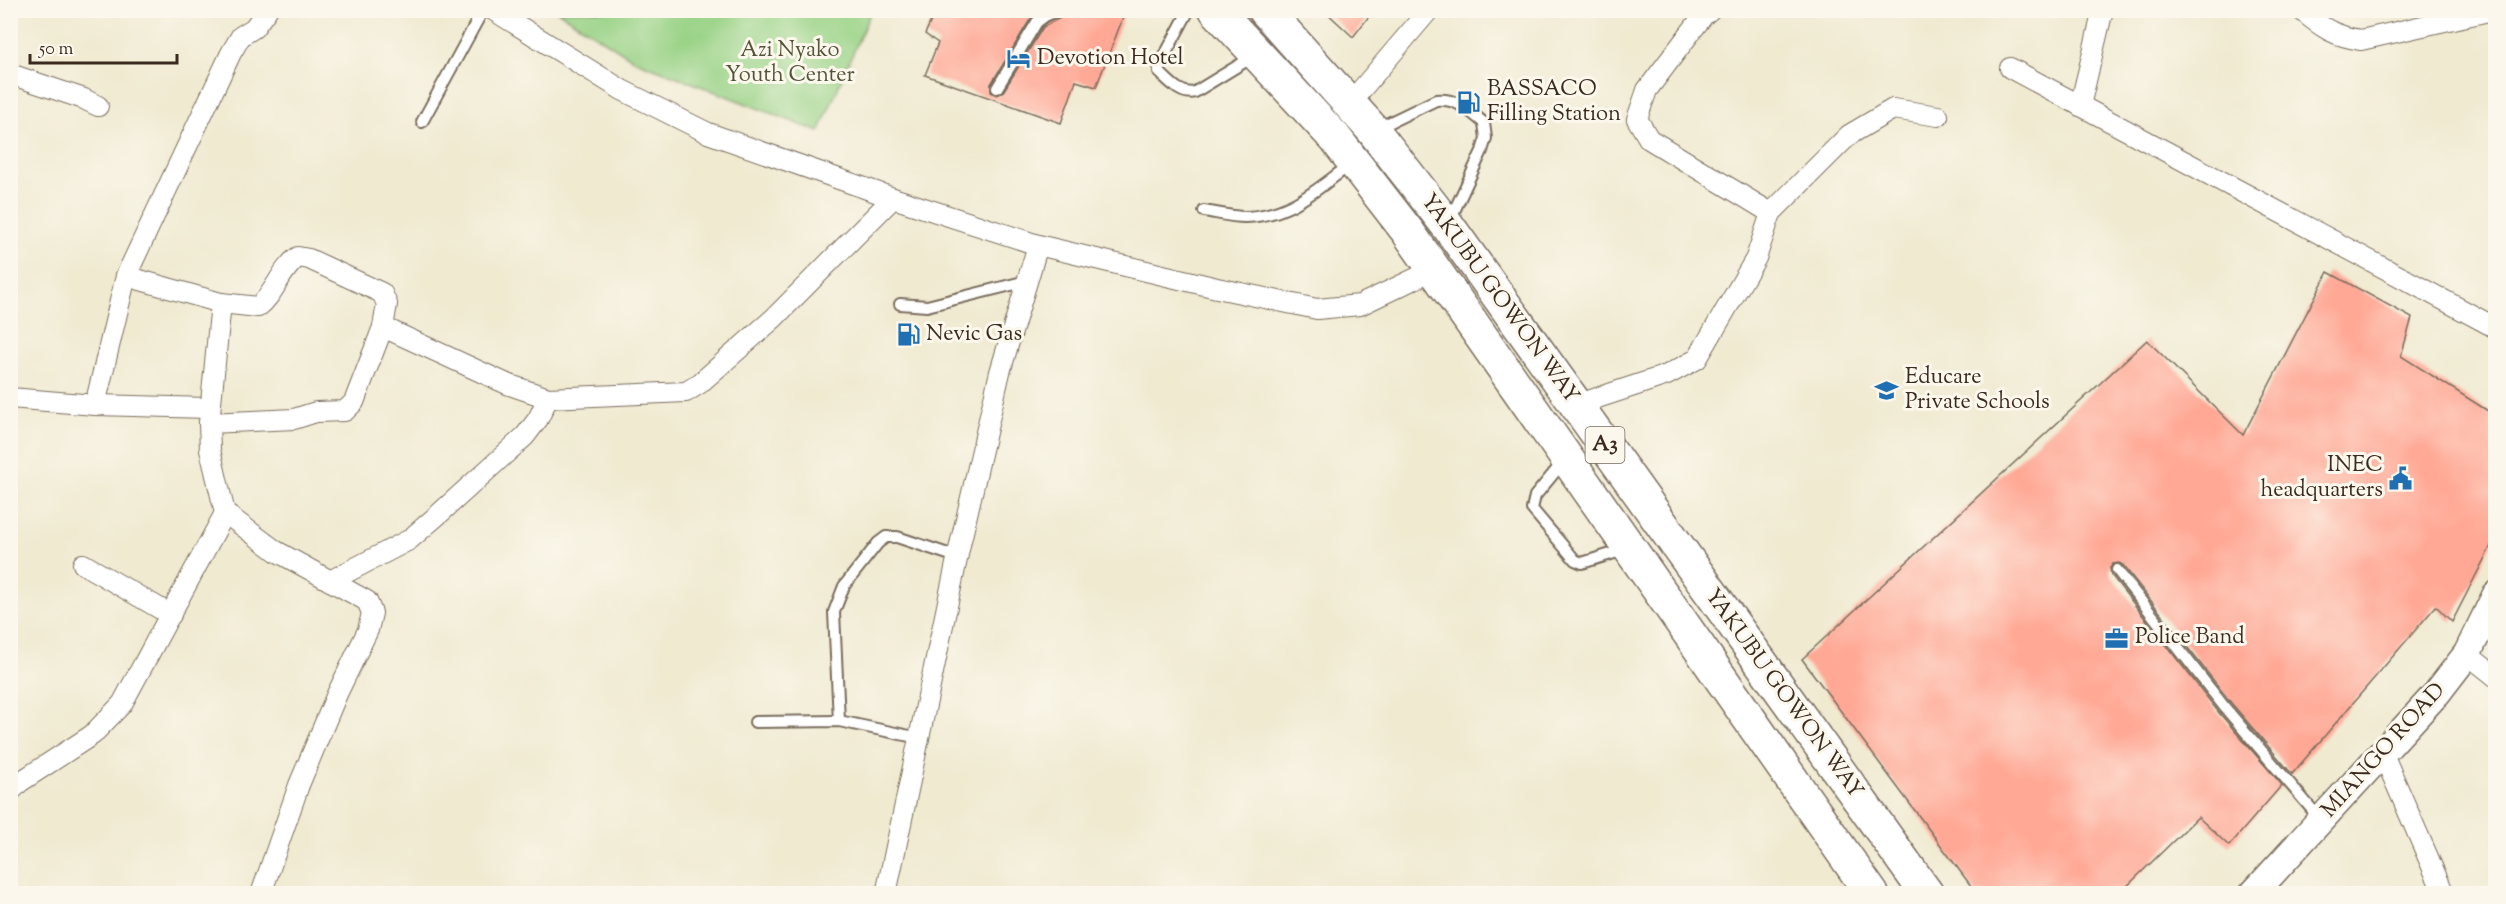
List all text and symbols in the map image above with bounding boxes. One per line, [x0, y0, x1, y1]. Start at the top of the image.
scale bar [30, 27, 177, 65]
park label: Azi Nyako Youth Center [725, 35, 855, 92]
text: 50 m [38, 37, 74, 63]
place label: Devotion Hotel [1037, 43, 1184, 75]
hotel icon: Devotion Hotel [1006, 46, 1032, 72]
place label: BASSACO Filling Station [1487, 74, 1621, 131]
fuel station icon: BASSACO Filling Station [1456, 90, 1482, 116]
street label: YAKUBU GOWON WAY [1412, 187, 1586, 411]
place label: Nevic Gas [926, 319, 1022, 351]
fuel station icon: Nevic Gas [895, 322, 921, 348]
place label: Educare Private Schools [1905, 362, 2050, 419]
school or university icon: Educare Private Schools [1874, 378, 1900, 404]
road number: A3 [1586, 427, 1624, 463]
place label: INEC headquarters [2261, 450, 2383, 507]
public building icon: INEC headquarters [2388, 466, 2414, 492]
street label: YAKUBU GOWON WAY [1696, 582, 1870, 806]
place label: Police Band [2135, 622, 2245, 654]
office icon: Police Band [2104, 625, 2130, 651]
street label: MIANGO ROAD [2314, 676, 2454, 826]

